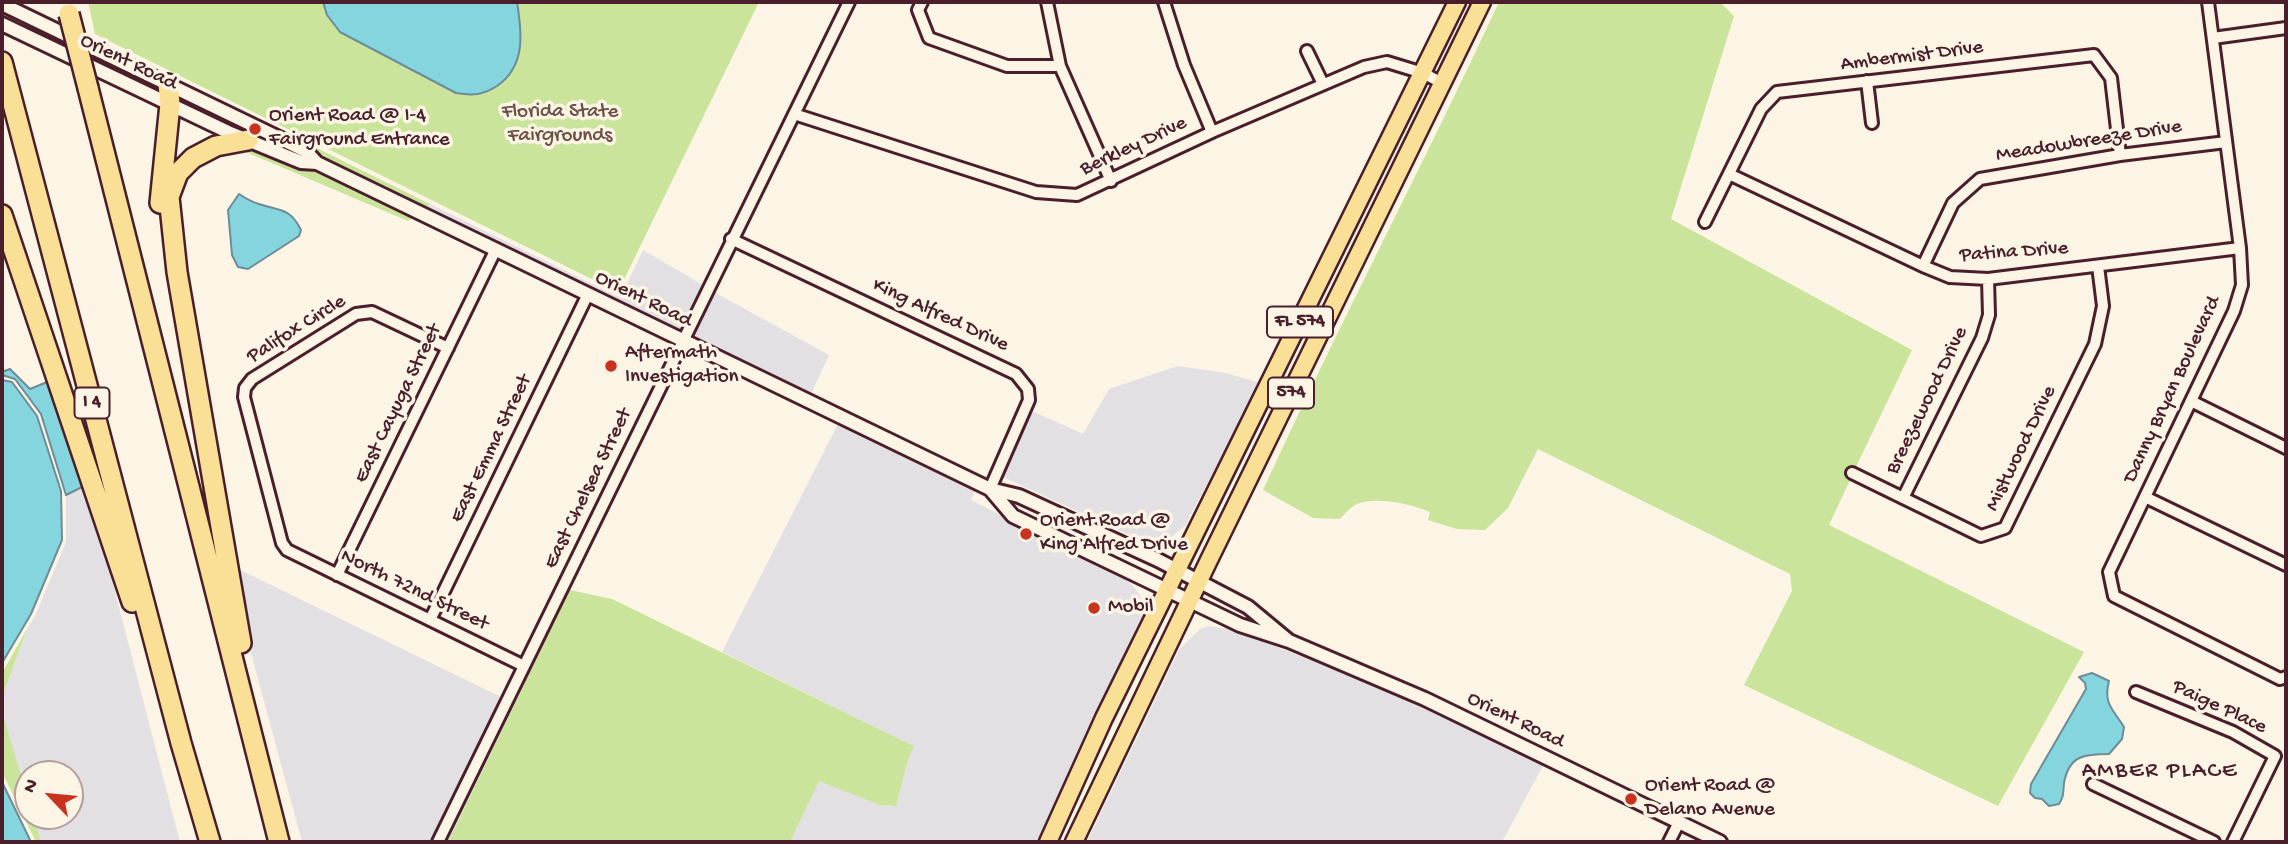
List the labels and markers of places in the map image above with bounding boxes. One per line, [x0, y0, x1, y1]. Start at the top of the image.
place label: Orient Road @ I-4 Fairground Entrance [269, 104, 449, 154]
marker: Orient Road @ I-4 Fairground Entrance [247, 121, 263, 137]
place label: Aftermath Investigation [625, 341, 739, 391]
marker: Aftermath Investigation [603, 358, 619, 374]
place label: Orient Road @ King Alfred Drive [1040, 509, 1188, 559]
marker: Orient Road @ King Alfred Drive [1018, 526, 1034, 542]
place label: Mobil [1108, 595, 1154, 621]
marker: Mobil [1086, 600, 1102, 616]
place label: Orient Road @ Delano Avenue [1645, 774, 1776, 824]
marker: Orient Road @ Delano Avenue [1623, 791, 1639, 807]

